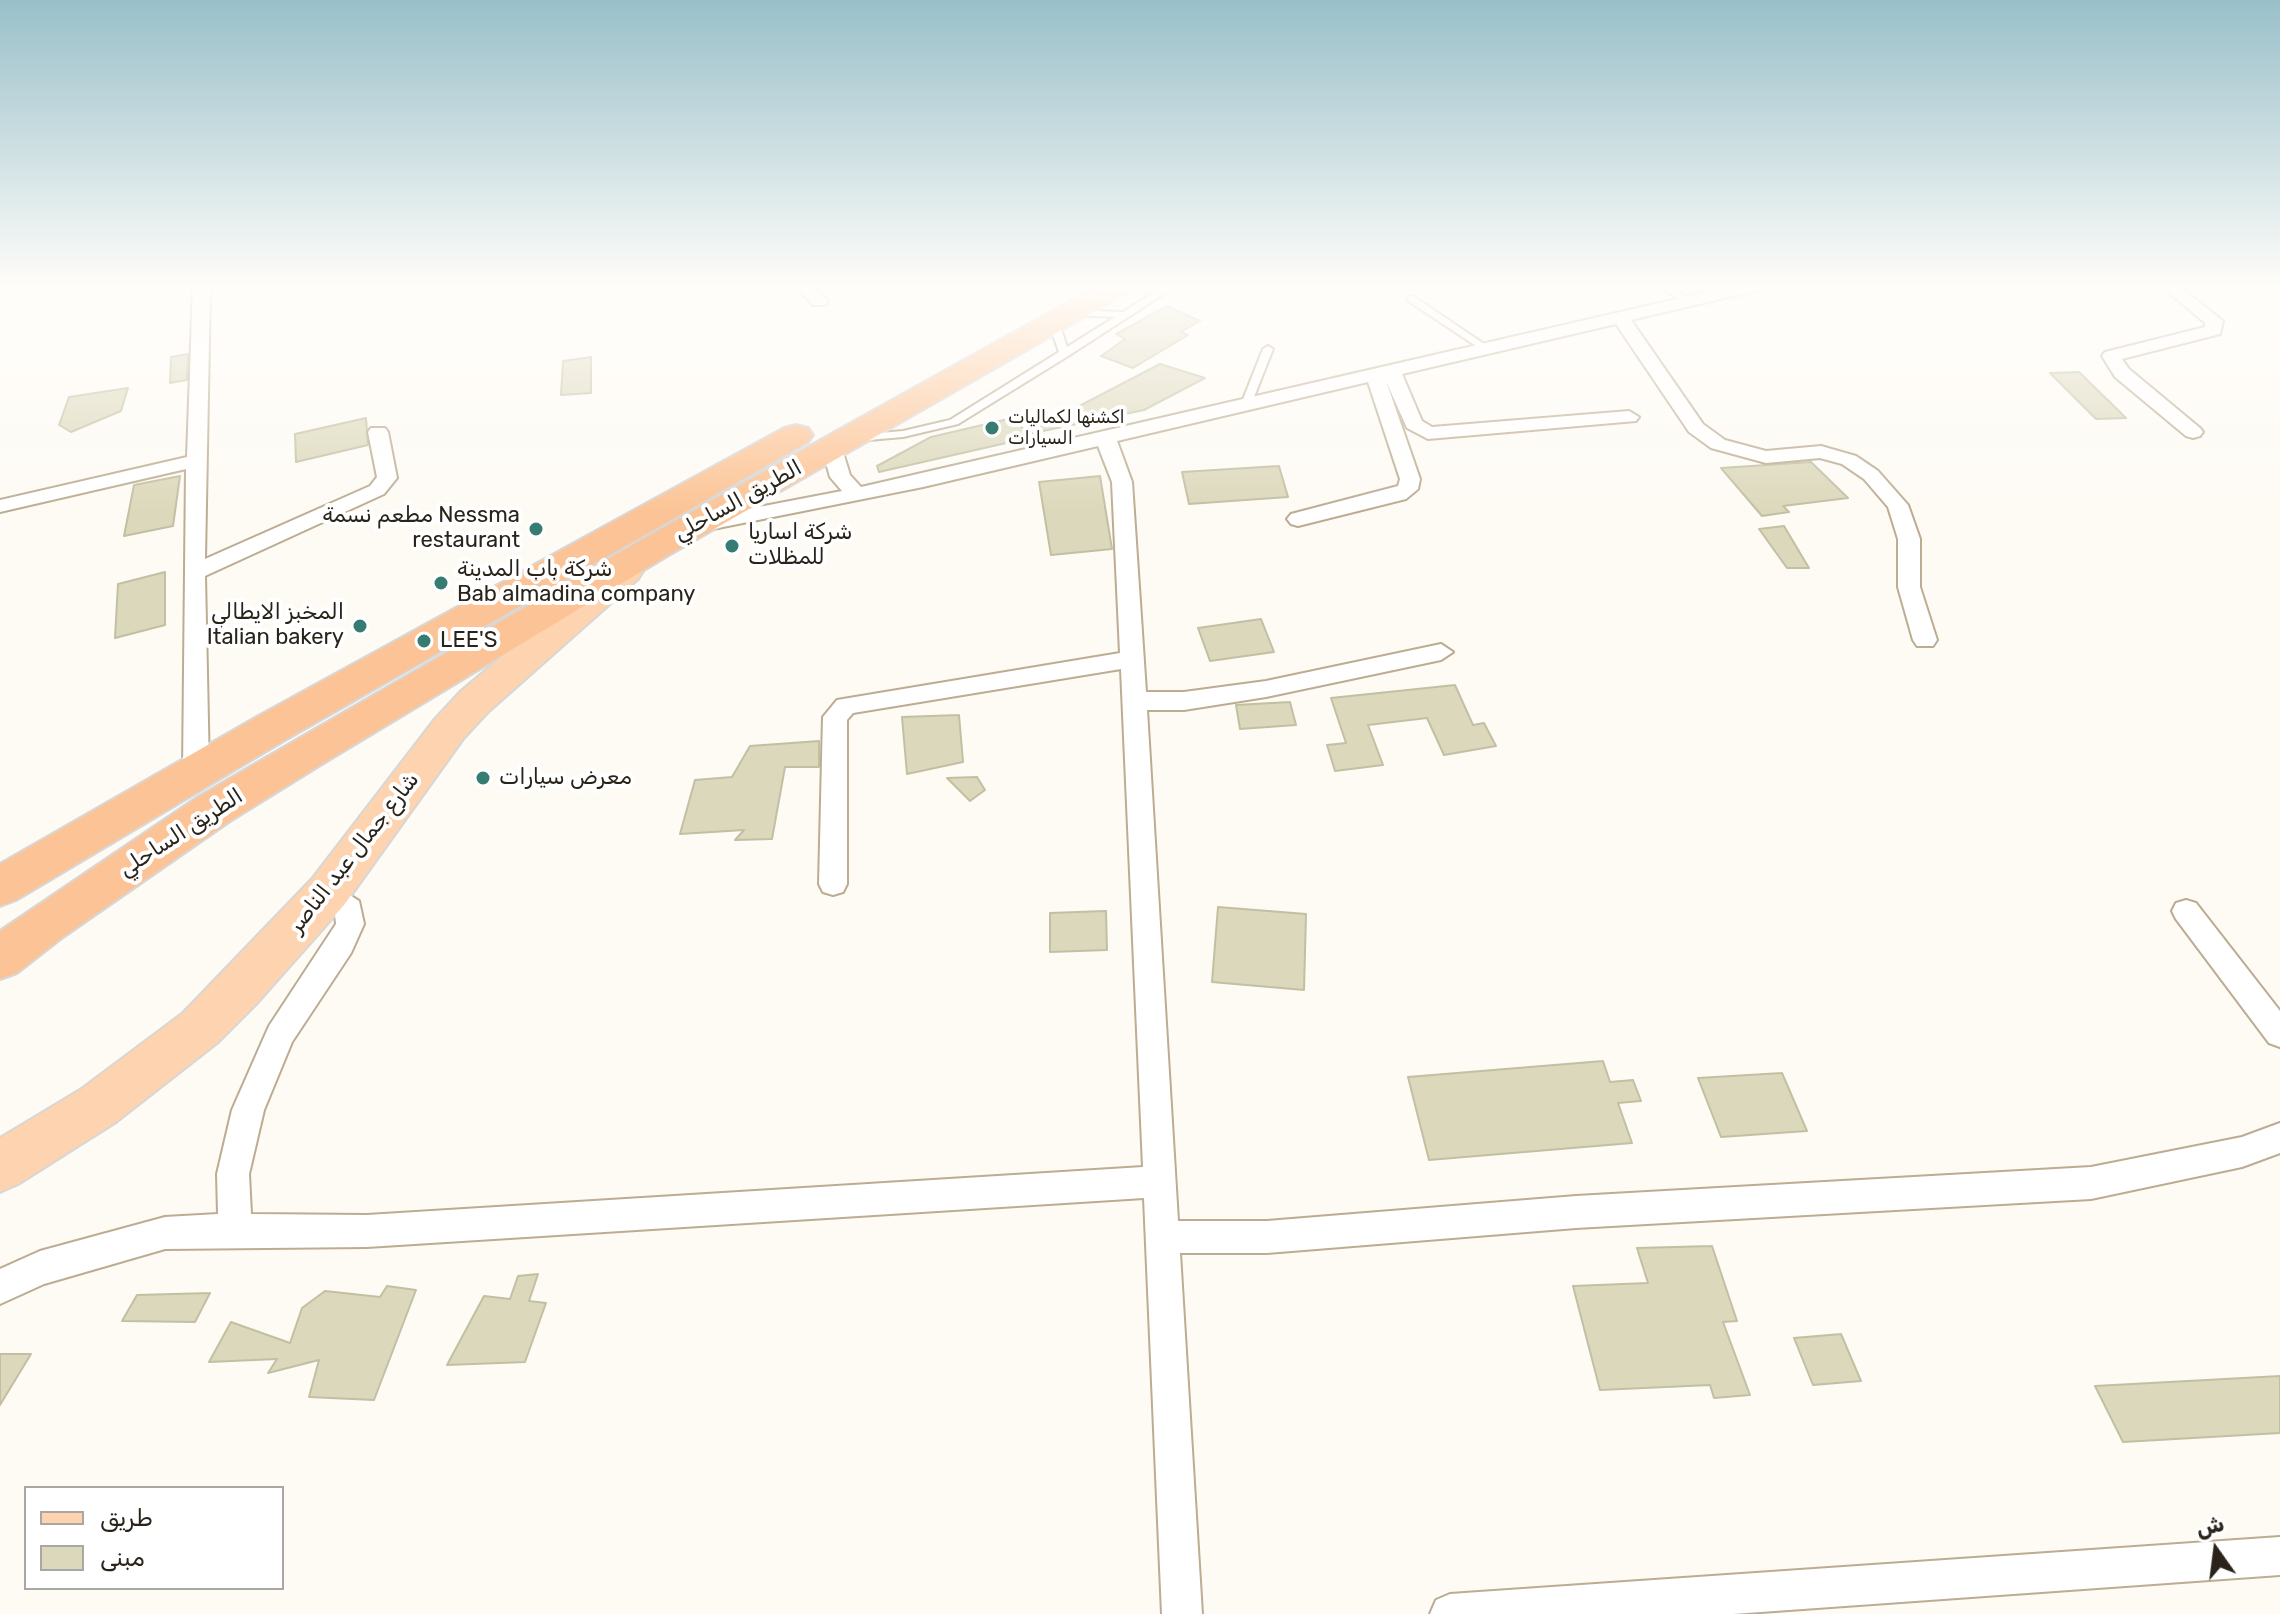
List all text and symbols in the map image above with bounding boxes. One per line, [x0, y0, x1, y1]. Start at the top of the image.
place label: اكشنها لكماليات السيارات [1008, 407, 1125, 450]
marker: اكشنها لكماليات السيارات [983, 419, 1001, 437]
street label: الطريق الساحلي [669, 455, 807, 547]
place label: مطعم نسمة Nessma restaurant [322, 503, 520, 554]
marker: مطعم نسمة Nessma restaurant [527, 520, 545, 538]
place label: شركة اساريا للمظلات [748, 520, 853, 572]
marker: شركة اساريا للمظلات [723, 537, 741, 555]
place label: شركة باب المدينة Bab almadina company [457, 557, 695, 608]
marker: شركة باب المدينة Bab almadina company [432, 574, 450, 592]
place label: المخبز الايطالي Italian bakery [207, 600, 344, 652]
marker: المخبز الايطالي Italian bakery [351, 617, 369, 635]
place label: LEE'S [440, 628, 498, 654]
marker: LEE'S [415, 632, 433, 650]
place label: معرض سيارات [499, 765, 632, 791]
street label: شارع جمال عبد الناصر [283, 767, 425, 939]
marker: معرض سيارات [474, 769, 492, 787]
street label: الطريق الساحلي [114, 783, 248, 883]
legend [24, 1486, 284, 1590]
text: طريق [100, 1504, 153, 1532]
north arrow [2176, 1510, 2256, 1590]
text: ش [2193, 1510, 2227, 1543]
text: مبنى [100, 1544, 145, 1572]

